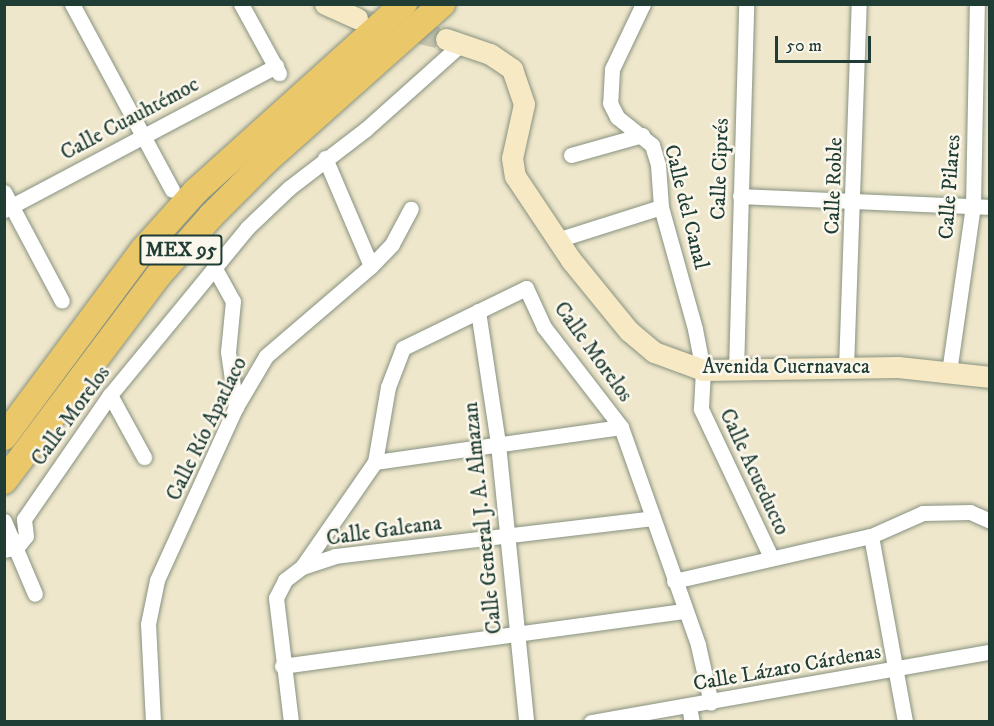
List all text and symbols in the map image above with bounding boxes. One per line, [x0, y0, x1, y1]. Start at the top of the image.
scale bar [778, 24, 874, 62]
text: 50 m [786, 35, 822, 57]
street label: Calle Cuauhtémoc [57, 72, 203, 166]
street label: Calle Ciprés [706, 118, 734, 220]
street label: Calle Pilares [934, 134, 966, 240]
street label: Calle Roble [820, 137, 848, 235]
street label: Calle del Canal [658, 142, 714, 272]
road number: MEX 95 [139, 233, 223, 267]
street label: Calle Morelos [548, 297, 638, 407]
street label: Calle Río Apatlaco [161, 353, 253, 505]
street label: Avenida Cuernavaca [702, 354, 870, 380]
street label: Calle Morelos [26, 361, 116, 471]
street label: Calle General J. A. Almazan [458, 401, 508, 635]
street label: Calle Acueducto [714, 405, 794, 539]
street label: Calle Galeana [325, 510, 443, 552]
street label: Calle Lázaro Cárdenas [691, 639, 883, 697]

